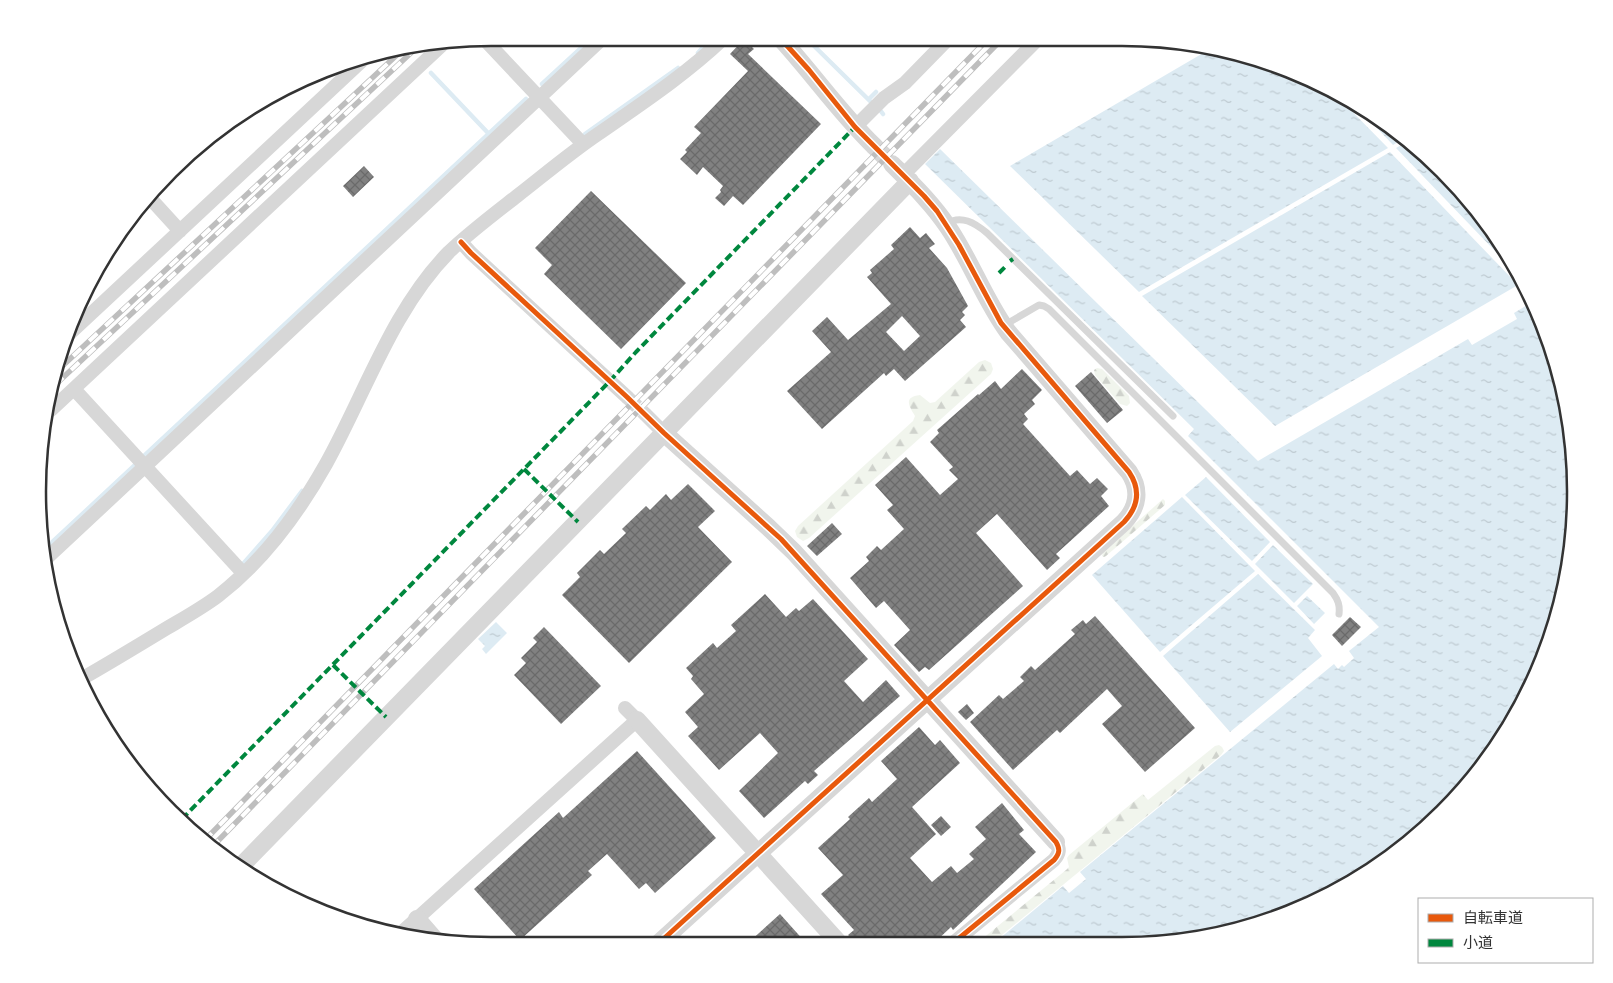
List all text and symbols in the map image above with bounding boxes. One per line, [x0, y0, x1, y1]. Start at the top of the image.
legend [1418, 898, 1593, 963]
text: 自転車道 [1463, 909, 1523, 928]
text: 小道 [1463, 934, 1493, 953]

